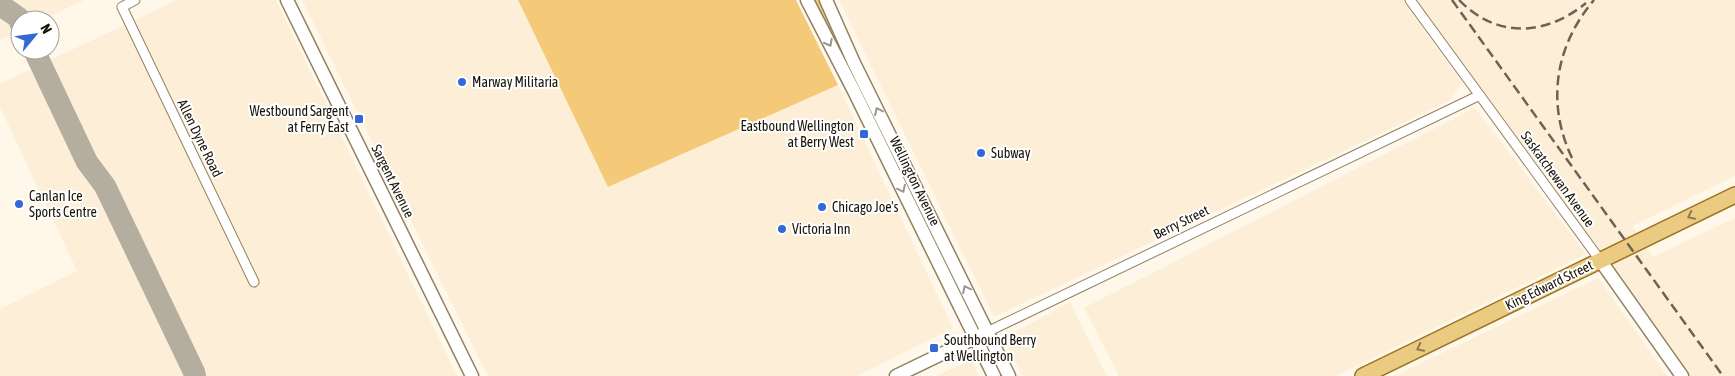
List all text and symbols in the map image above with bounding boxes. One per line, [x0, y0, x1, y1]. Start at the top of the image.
north arrow [10, 10, 60, 60]
text: N [37, 21, 55, 36]
one-way arrow [823, 38, 833, 47]
place label: Marway Militaria [472, 74, 558, 90]
marker: Marway Militaria [456, 76, 468, 88]
street label: Allen Dyne Road [174, 96, 226, 180]
place label: Westbound Sargent at Ferry East [250, 103, 349, 135]
one-way arrow [874, 108, 884, 117]
marker: Westbound Sargent at Ferry East [353, 113, 365, 125]
place label: Eastbound Wellington at Berry West [740, 118, 854, 150]
marker: Eastbound Wellington at Berry West [858, 128, 870, 140]
street label: Saskatchewan Avenue [1518, 128, 1598, 230]
street label: Wellington Avenue [886, 134, 944, 228]
street label: Sargent Avenue [368, 142, 418, 220]
place label: Subway [991, 145, 1031, 161]
marker: Subway [975, 147, 987, 159]
one-way arrow [896, 184, 906, 193]
place label: Canlan Ice Sports Centre [29, 188, 97, 220]
marker: Canlan Ice Sports Centre [13, 198, 25, 210]
place label: Chicago Joe's [832, 199, 899, 215]
marker: Chicago Joe's [816, 201, 828, 213]
street label: Berry Street [1151, 202, 1211, 242]
one-way arrow [1687, 210, 1696, 220]
place label: Victoria Inn [792, 221, 851, 237]
marker: Victoria Inn [776, 223, 788, 235]
street label: King Edward Street [1503, 257, 1595, 313]
one-way arrow [962, 285, 972, 294]
place label: Southbound Berry at Wellington [944, 332, 1037, 364]
marker: Southbound Berry at Wellington [928, 342, 940, 354]
one-way arrow [1417, 342, 1426, 352]

